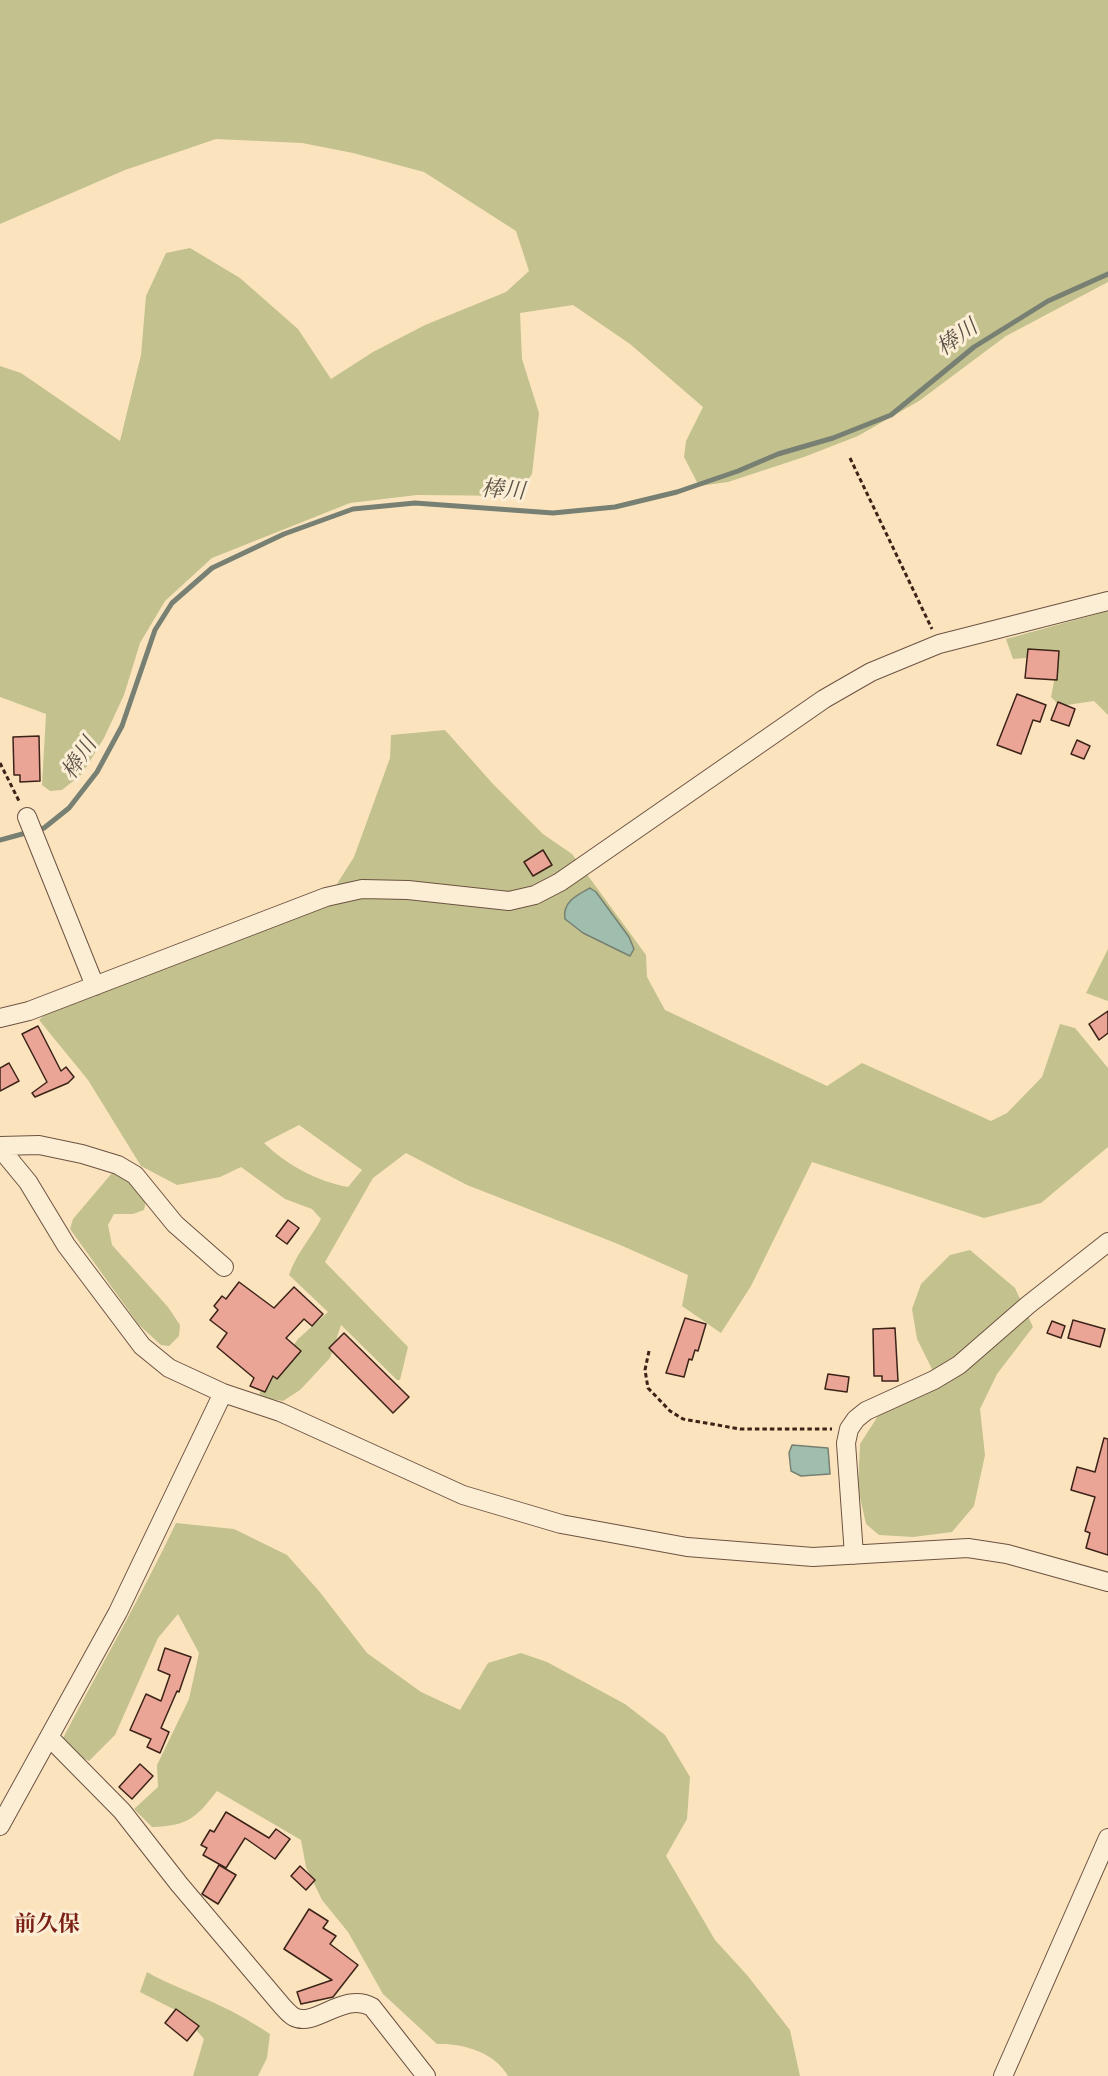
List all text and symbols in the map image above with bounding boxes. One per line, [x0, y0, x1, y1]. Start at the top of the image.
water label: 棒川 [933, 316, 985, 364]
water label: 棒川 [480, 478, 526, 508]
water label: 棒川 [59, 734, 105, 786]
district label: 前久保 [14, 1914, 80, 1940]

